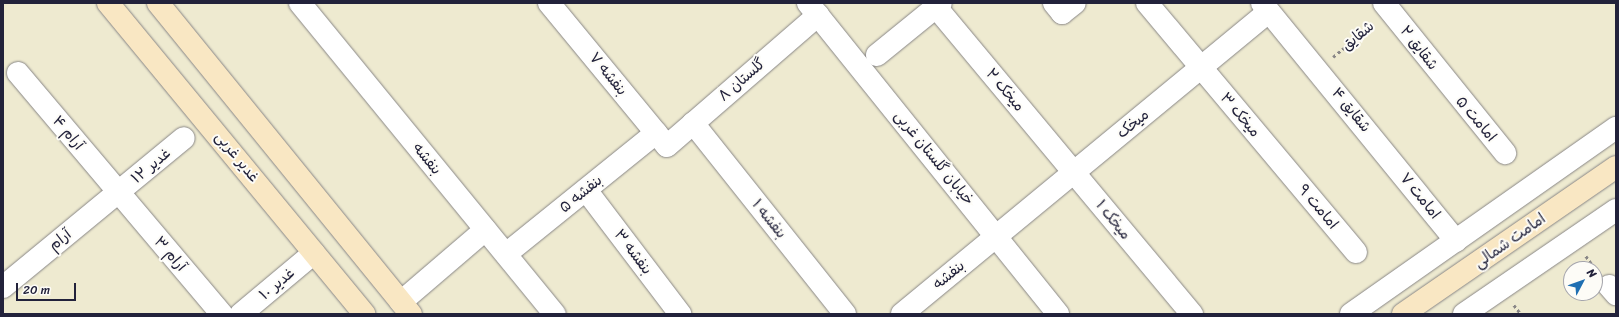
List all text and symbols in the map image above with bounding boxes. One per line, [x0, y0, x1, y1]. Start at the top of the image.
street label: شقایق [1338, 17, 1378, 55]
street label: شقایق ۲ [1396, 22, 1442, 74]
street label: بنفشه ۷ [585, 49, 631, 99]
street label: گلستان ۸ [715, 55, 769, 105]
street label: میخک ۲ [982, 65, 1028, 115]
street label: شقایق ۴ [1328, 84, 1374, 136]
street label: میخک ۳ [1216, 89, 1264, 141]
street label: امامت ۵ [1452, 93, 1500, 145]
street label: میخک [1113, 106, 1153, 142]
street label: خیابان گلستان غربی [890, 107, 978, 209]
street label: آرام ۴ [49, 112, 87, 154]
street label: غدیر غربی [211, 128, 263, 186]
street label: بنفشه [409, 139, 445, 179]
street label: غدیر ۱۲ [128, 144, 174, 188]
street label: امامت ۷ [1396, 169, 1444, 223]
street label: بنفشه ۵ [556, 171, 606, 217]
street label: امامت ۹ [1294, 181, 1342, 233]
street label: بنفشه ۱ [748, 196, 790, 242]
street label: میخک ۱ [1092, 197, 1134, 243]
street label: امامت شمالی [1471, 210, 1549, 272]
street label: آرام [45, 225, 75, 255]
street label: بنفشه ۳ [610, 226, 656, 278]
street label: آرام ۳ [150, 233, 190, 275]
street label: بنفشه [929, 257, 969, 293]
north arrow [1563, 261, 1603, 301]
street label: غدیر ۱۰ [256, 264, 298, 304]
text: N [1582, 264, 1601, 283]
scale bar [18, 275, 78, 301]
text: 20 m [23, 279, 50, 301]

